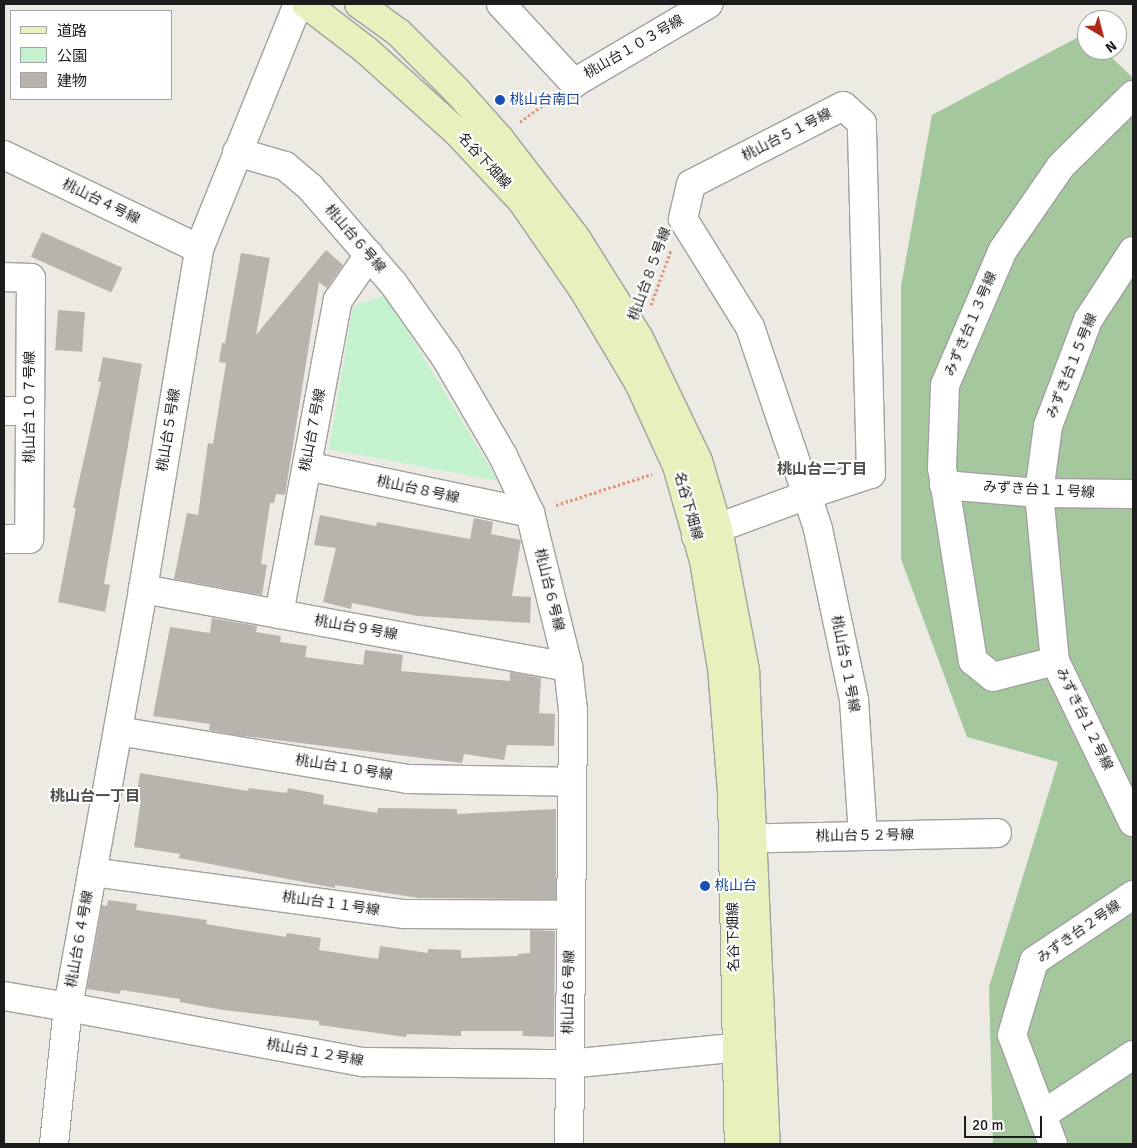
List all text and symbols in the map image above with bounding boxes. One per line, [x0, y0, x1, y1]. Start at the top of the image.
legend [10, 10, 172, 100]
north arrow [1077, 10, 1127, 60]
street label: 桃山台１０３号線 [581, 12, 687, 82]
text: 道路 [57, 22, 87, 40]
text: N [1102, 37, 1120, 56]
text: 公園 [57, 47, 87, 65]
text: 建物 [57, 72, 87, 90]
place label: 桃山台南口 [510, 92, 580, 108]
marker: 桃山台南口 [494, 94, 506, 106]
street label: 桃山台５１号線 [740, 105, 834, 165]
street label: 名谷下畑線 [454, 130, 514, 192]
street label: 桃山台４号線 [60, 176, 142, 228]
street label: 桃山台６号線 [321, 202, 389, 276]
street label: 桃山台８５号線 [625, 225, 675, 323]
street label: みずき台１３号線 [941, 269, 1001, 379]
street label: みずき台１５号線 [1043, 311, 1101, 421]
street label: 桃山台１０７号線 [22, 351, 38, 463]
street label: 桃山台５号線 [154, 387, 184, 473]
street label: 桃山台７号線 [297, 387, 329, 473]
district label: 桃山台二丁目 [777, 461, 867, 479]
street label: 名谷下畑線 [670, 470, 706, 542]
street label: 桃山台８号線 [375, 473, 461, 507]
street label: みずき台１１号線 [983, 479, 1095, 501]
street label: 桃山台６号線 [531, 547, 567, 633]
street label: 桃山台９号線 [313, 612, 399, 644]
street label: 桃山台５１号線 [827, 614, 863, 714]
street label: みずき台１２号線 [1052, 665, 1116, 773]
street label: 桃山台１０号線 [294, 752, 394, 784]
district label: 桃山台一丁目 [50, 788, 140, 806]
street label: 桃山台５２号線 [816, 827, 914, 845]
place label: 桃山台 [715, 878, 757, 894]
marker: 桃山台 [699, 880, 711, 892]
street label: 桃山台６４号線 [63, 889, 97, 989]
street label: 桃山台１１号線 [281, 889, 381, 919]
street label: みずき台２号線 [1034, 897, 1124, 967]
street label: 名谷下畑線 [725, 902, 743, 972]
street label: 桃山台６号線 [560, 950, 578, 1034]
street label: 桃山台１２号線 [265, 1036, 365, 1070]
scale bar [967, 1106, 1044, 1138]
text: 20 m [972, 1116, 1003, 1134]

